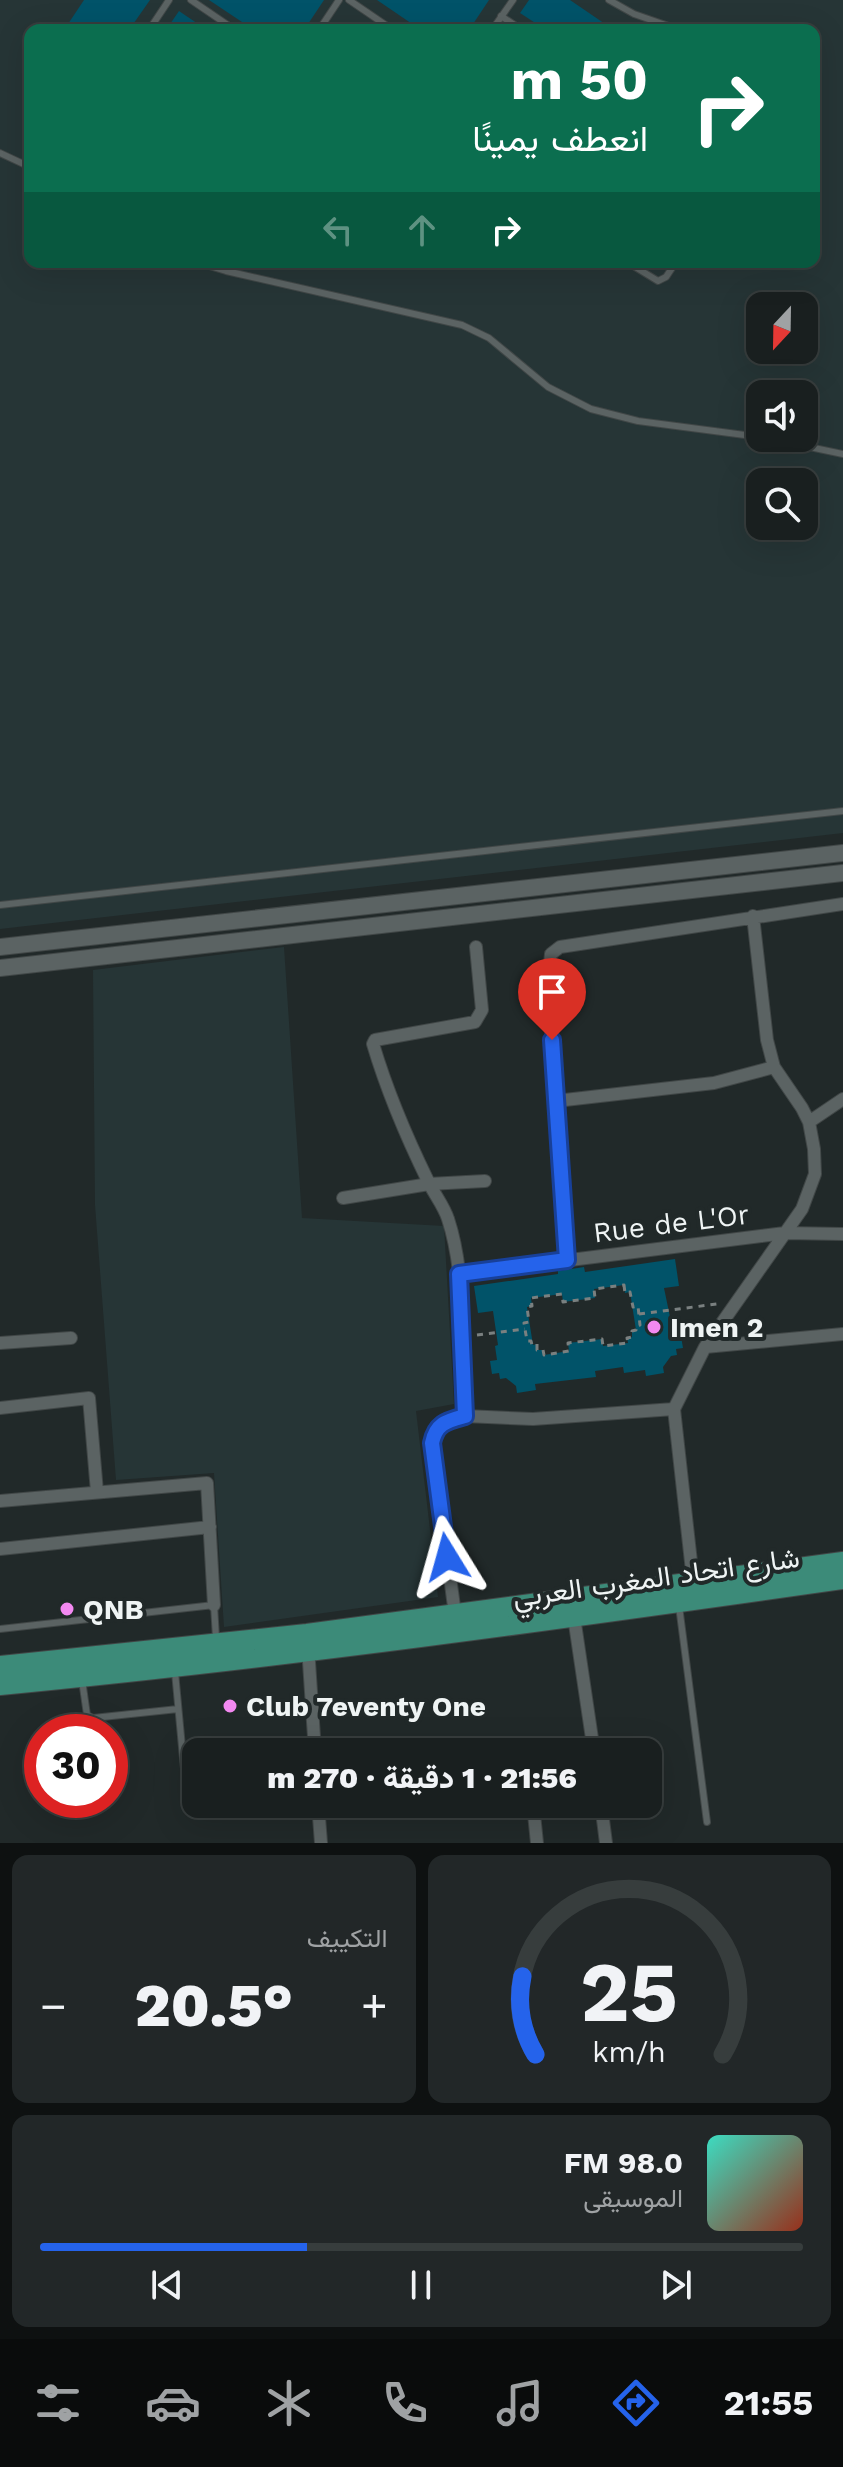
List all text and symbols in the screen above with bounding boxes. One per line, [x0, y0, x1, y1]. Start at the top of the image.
text: 50 m [511, 47, 648, 113]
icon: right [676, 56, 780, 160]
text: انعطف يمينًا [472, 118, 648, 160]
icon: left [316, 208, 360, 252]
icon: ahead [400, 208, 444, 252]
icon: right [484, 208, 528, 252]
north arrow [746, 292, 818, 364]
map controls [746, 292, 818, 540]
button: sound [746, 380, 818, 452]
button: search [746, 468, 818, 540]
pin [518, 958, 586, 1040]
icon: arrive [530, 970, 574, 1014]
street label: Rue de L'Or [591, 1198, 751, 1249]
place label: Imen 2 [670, 1311, 763, 1344]
marker: Imen 2 [645, 1318, 663, 1336]
position arrow [405, 1515, 489, 1599]
street label: شارع اتحاد المغرب العربي [511, 1541, 802, 1620]
place label: QNB [83, 1593, 144, 1626]
marker: QNB [58, 1600, 76, 1618]
place label: Club 7eventy One [246, 1690, 486, 1723]
marker: Club 7eventy One [221, 1697, 239, 1715]
speed limit sign: 30 [24, 1714, 128, 1818]
text: 21:56 · 1 دقيقة · 270 m [267, 1760, 577, 1795]
text: التكييف [307, 1923, 388, 1953]
text: 25 [580, 1944, 678, 2041]
text: 20.5° [135, 1970, 293, 2041]
text: − [40, 1980, 67, 2032]
text: + [361, 1980, 387, 2032]
text: km/h [592, 2035, 666, 2069]
text: 98.0 FM [564, 2145, 683, 2180]
text: الموسيقى [583, 2183, 683, 2213]
icon: previous [145, 2263, 189, 2307]
icon: pause [399, 2263, 443, 2307]
icon: next [654, 2263, 698, 2307]
icon: filters [30, 2375, 86, 2431]
icon: car [145, 2375, 201, 2431]
icon: climate [261, 2375, 317, 2431]
icon: phone [377, 2375, 433, 2431]
icon: music [492, 2375, 548, 2431]
icon: directions [608, 2375, 664, 2431]
text: 21:55 [723, 2382, 813, 2424]

